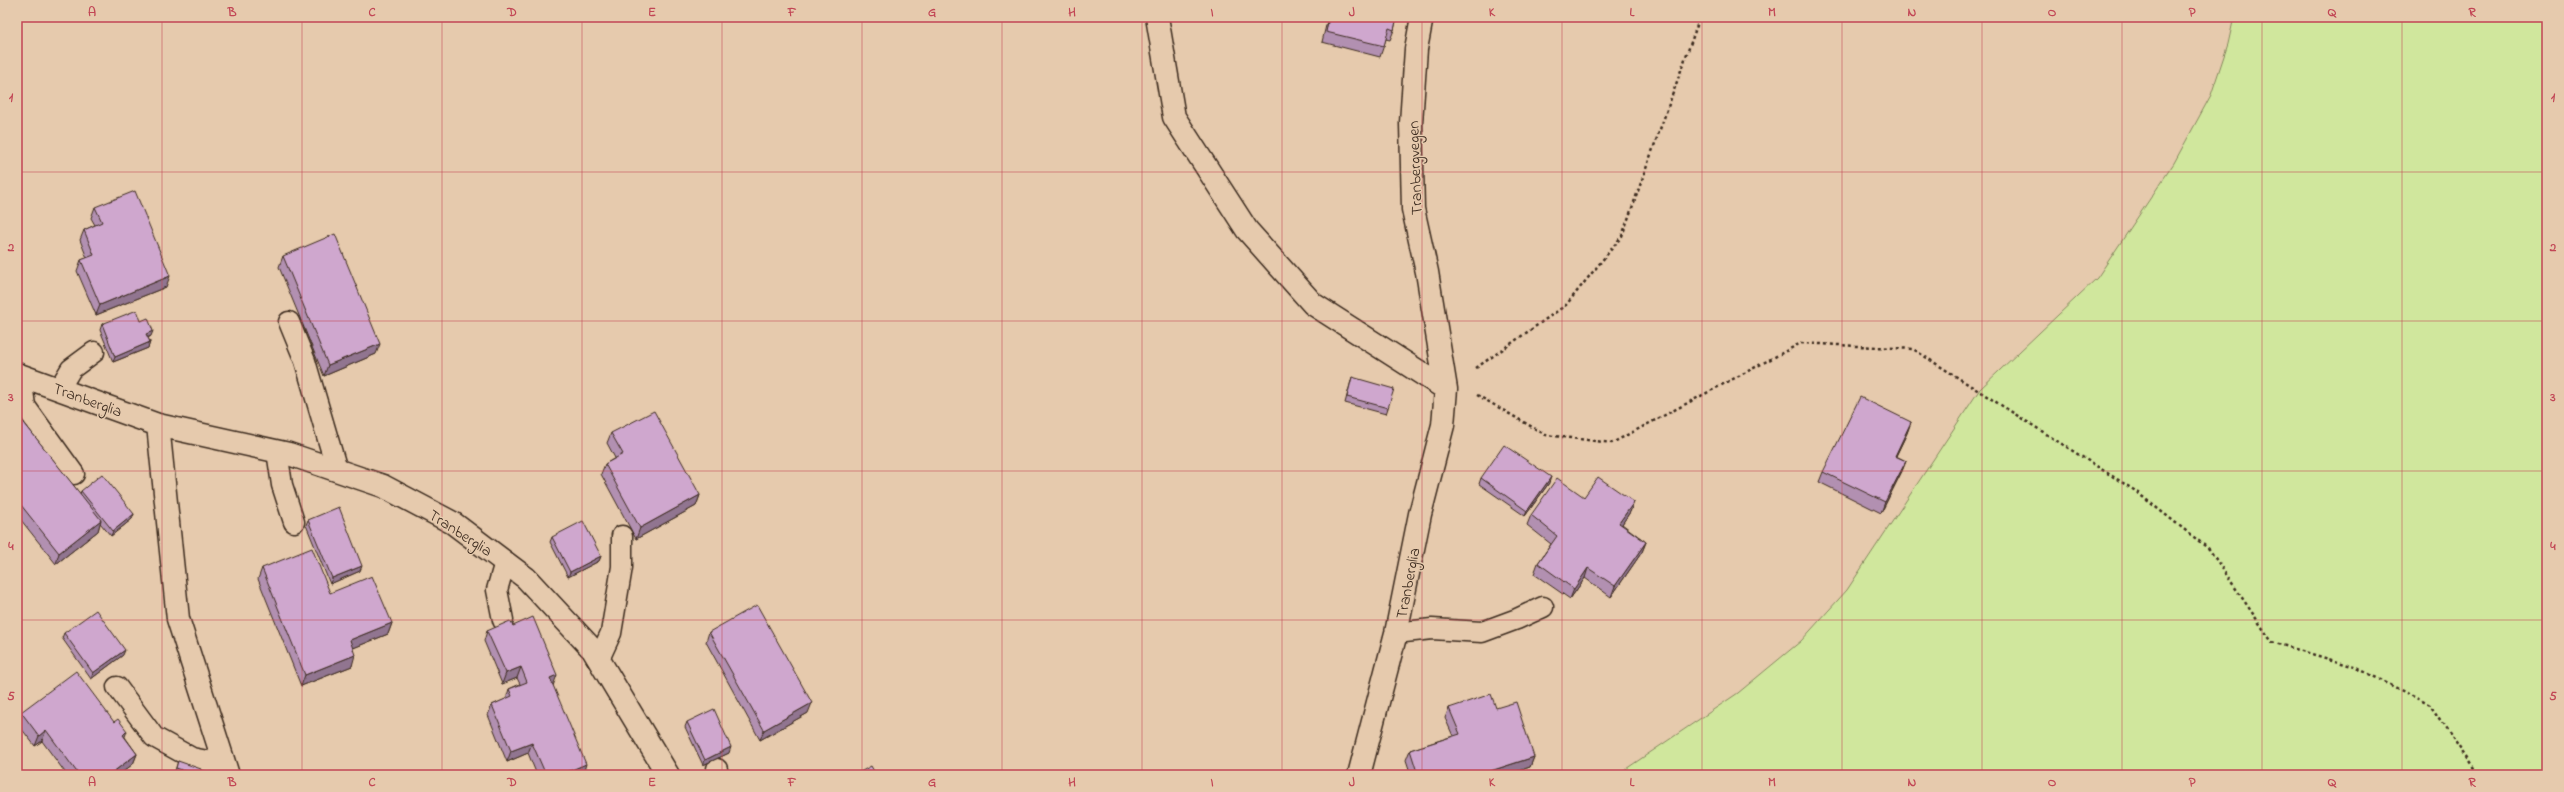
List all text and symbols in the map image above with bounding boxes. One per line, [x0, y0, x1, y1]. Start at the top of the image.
text: A [88, 3, 96, 22]
text: B [227, 3, 237, 22]
text: C [368, 3, 376, 22]
text: D [506, 3, 517, 22]
text: E [648, 3, 656, 22]
text: F [787, 3, 797, 22]
text: G [928, 3, 936, 22]
text: H [1068, 3, 1076, 22]
text: I [1210, 3, 1214, 22]
text: J [1349, 3, 1355, 22]
text: K [1489, 3, 1496, 22]
text: L [1630, 3, 1636, 22]
text: M [1768, 3, 1776, 22]
text: N [1908, 3, 1917, 22]
text: O [2048, 3, 2057, 22]
text: P [2189, 3, 2196, 22]
text: Q [2328, 3, 2337, 22]
text: R [2467, 3, 2476, 22]
text: 1 [9, 88, 14, 107]
text: 1 [2551, 88, 2556, 107]
street label: Tranbergvegen [1402, 120, 1430, 216]
text: 2 [7, 238, 15, 257]
text: 2 [2549, 238, 2557, 257]
street label: Tranberglia [49, 377, 125, 424]
text: 3 [7, 388, 14, 407]
text: 3 [2549, 388, 2556, 407]
street label: Tranberglia [423, 504, 497, 563]
text: 4 [7, 537, 14, 556]
text: 4 [2549, 537, 2556, 556]
street label: Tranberglia [1390, 546, 1428, 621]
text: 5 [7, 687, 15, 706]
text: 5 [2549, 687, 2557, 706]
text: A [88, 773, 96, 792]
text: B [227, 773, 237, 792]
text: C [368, 773, 376, 792]
text: D [506, 773, 517, 792]
text: E [648, 773, 656, 792]
text: F [787, 773, 797, 792]
text: G [928, 773, 936, 792]
text: H [1068, 773, 1076, 792]
text: I [1210, 773, 1214, 792]
text: J [1349, 773, 1355, 792]
text: K [1489, 773, 1496, 792]
text: L [1630, 773, 1636, 792]
text: M [1768, 773, 1776, 792]
text: N [1908, 773, 1917, 792]
text: O [2048, 773, 2057, 792]
text: P [2189, 773, 2196, 792]
text: Q [2328, 773, 2337, 792]
text: R [2467, 773, 2476, 792]

